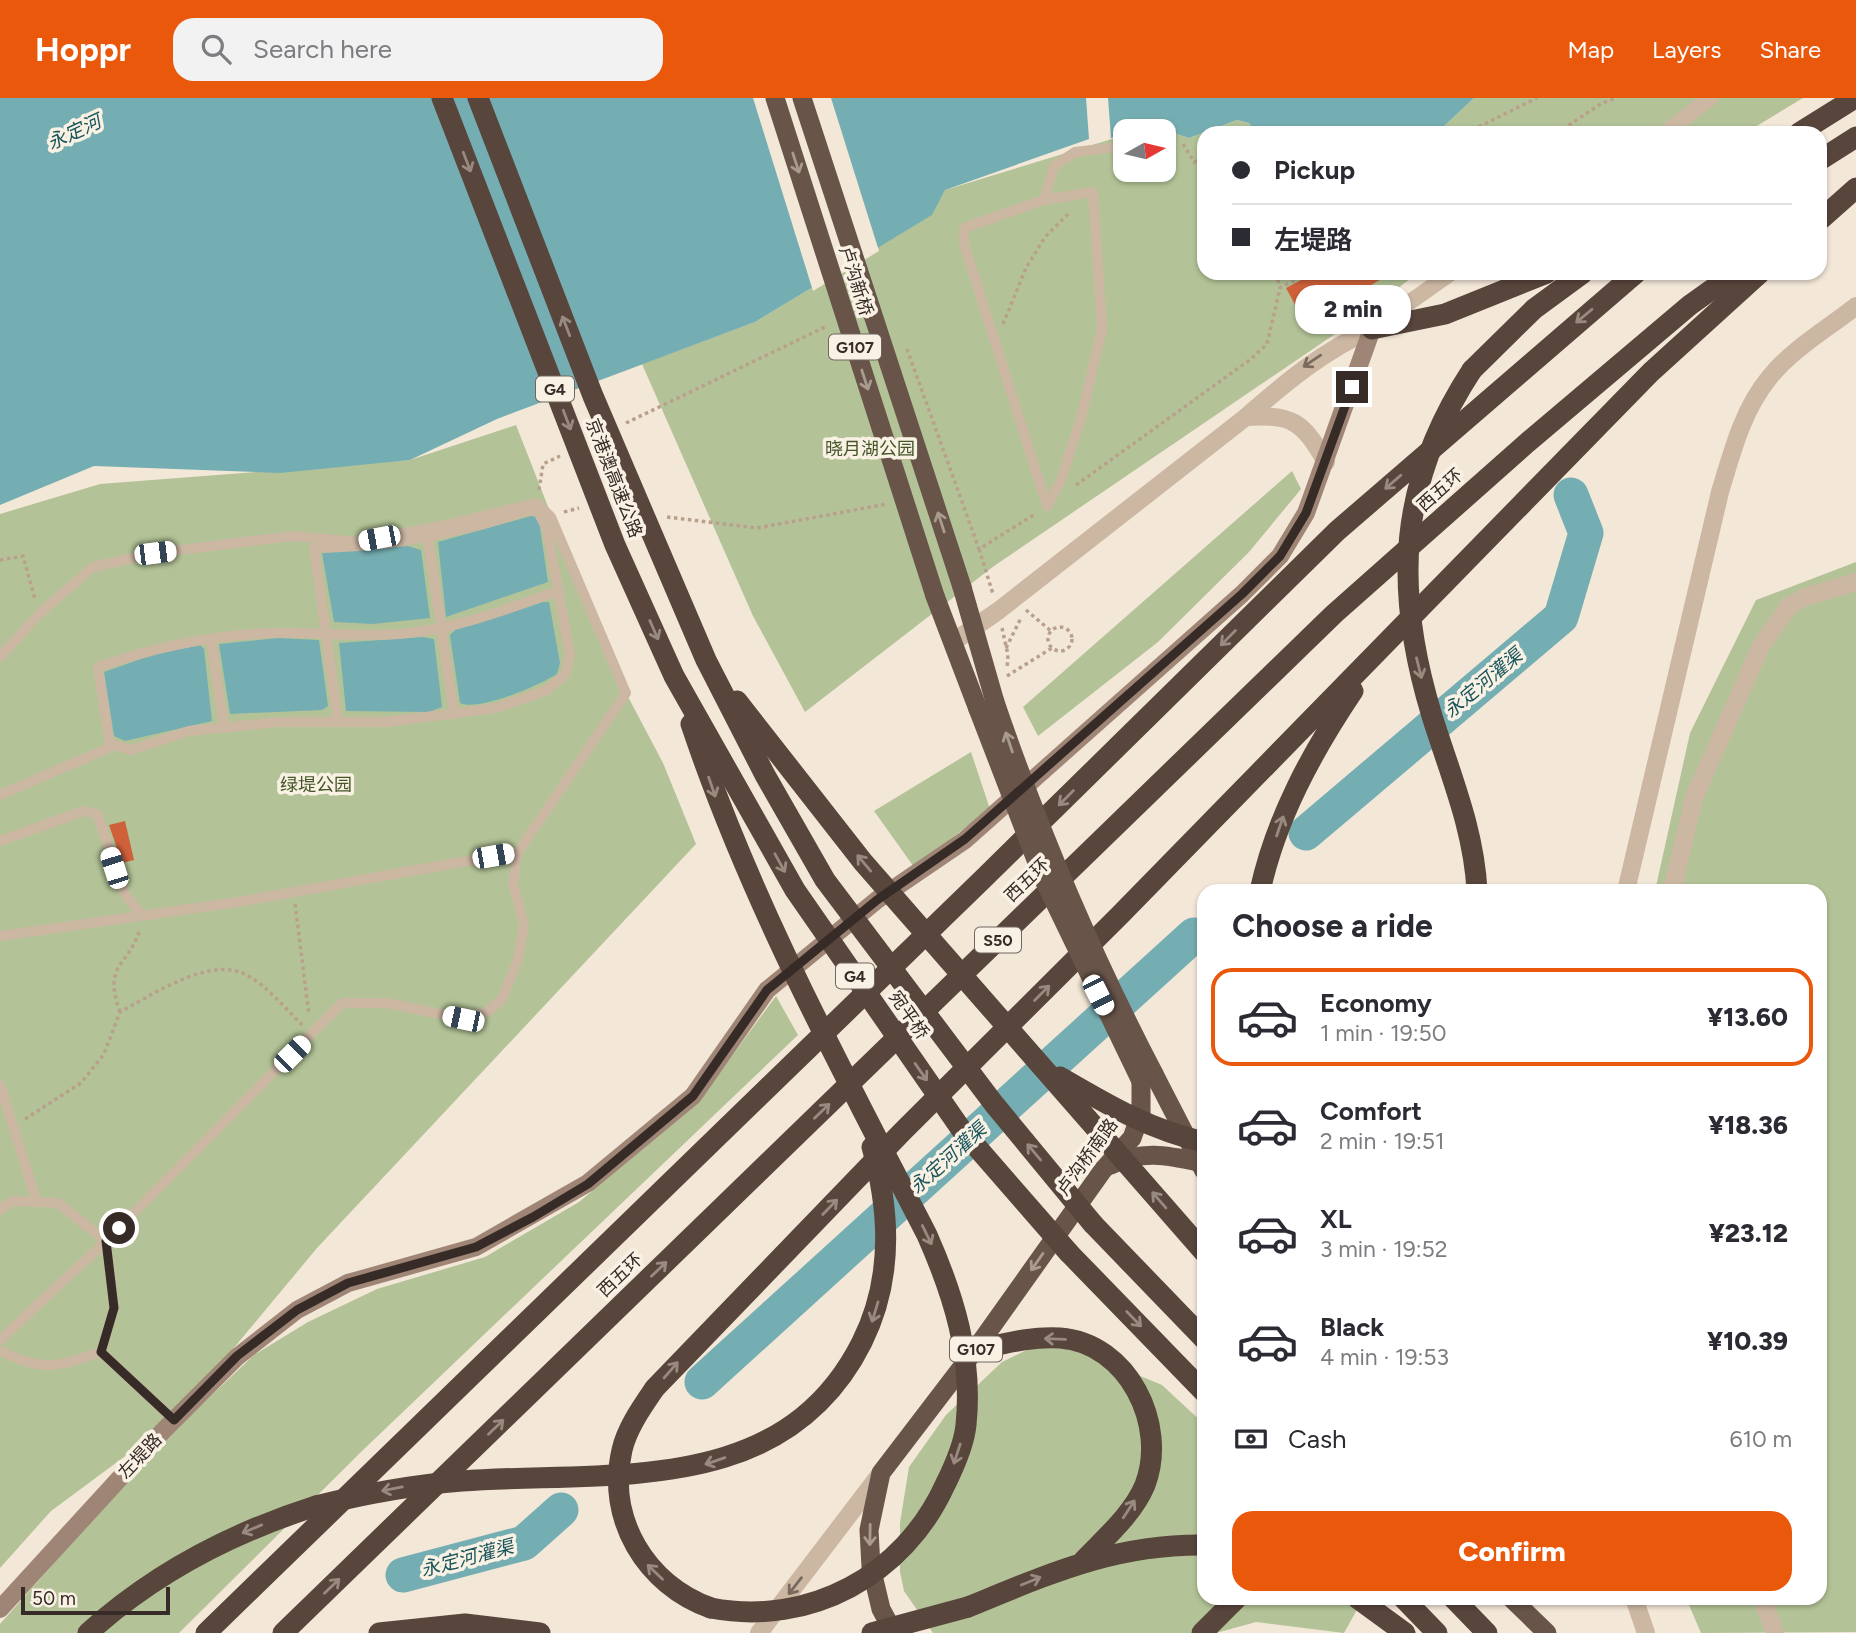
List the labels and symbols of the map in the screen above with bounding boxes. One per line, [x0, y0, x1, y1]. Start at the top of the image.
water label: 永定河 [43, 108, 108, 154]
north arrow [1113, 119, 1176, 182]
one-way arrow [462, 150, 474, 172]
one-way arrow [790, 152, 803, 174]
street label: 卢沟新桥 [834, 243, 878, 319]
callout: 2 min [1294, 286, 1410, 334]
one-way arrow [1575, 308, 1593, 324]
one-way arrow [559, 316, 572, 337]
road number: G107 [829, 334, 881, 360]
one-way arrow [1303, 354, 1322, 369]
one-way arrow [860, 368, 873, 390]
route end [1336, 371, 1368, 403]
road number: G4 [536, 376, 574, 402]
one-way arrow [561, 408, 574, 430]
street label: 京港澳高速公路 [581, 415, 647, 541]
park label: 晓月湖公园 [825, 438, 915, 460]
street label: 西五环 [1413, 464, 1467, 516]
one-way arrow [1385, 474, 1403, 490]
one-way arrow [933, 511, 946, 533]
car [357, 524, 402, 552]
car [133, 540, 178, 566]
one-way arrow [648, 619, 661, 640]
one-way arrow [1220, 629, 1237, 646]
water label: 永定河灌渠 [1439, 642, 1529, 722]
one-way arrow [1413, 656, 1427, 679]
one-way arrow [1002, 732, 1014, 754]
park label: 绿堤公园 [280, 774, 352, 796]
one-way arrow [707, 775, 719, 797]
one-way arrow [1058, 789, 1075, 806]
one-way arrow [1275, 815, 1287, 837]
car [471, 842, 516, 870]
car [98, 845, 131, 891]
one-way arrow [773, 853, 787, 873]
street label: 西五环 [1000, 853, 1054, 907]
one-way arrow [857, 854, 872, 872]
road number: S50 [975, 928, 1021, 953]
road number: G4 [836, 964, 874, 988]
car [1080, 972, 1117, 1018]
one-way arrow [1033, 985, 1050, 1002]
street label: 宛平桥 [885, 987, 933, 1043]
car [441, 1004, 486, 1034]
car [270, 1032, 315, 1076]
one-way arrow [914, 1062, 928, 1081]
one-way arrow [814, 1102, 831, 1119]
street label: 卢沟桥南路 [1052, 1114, 1122, 1200]
water label: 永定河灌渠 [905, 1116, 993, 1198]
one-way arrow [1026, 1144, 1042, 1162]
one-way arrow [1151, 1191, 1167, 1209]
one-way arrow [821, 1198, 838, 1215]
route start [103, 1212, 135, 1244]
one-way arrow [921, 1224, 934, 1245]
street label: 西五环 [593, 1248, 647, 1302]
one-way arrow [1030, 1252, 1044, 1271]
one-way arrow [650, 1260, 667, 1277]
one-way arrow [867, 1301, 880, 1323]
one-way arrow [1125, 1310, 1142, 1327]
one-way arrow [1044, 1333, 1067, 1346]
road number: G107 [950, 1336, 1002, 1362]
one-way arrow [663, 1361, 679, 1379]
one-way arrow [487, 1419, 504, 1436]
street label: 左堤路 [114, 1429, 166, 1483]
one-way arrow [950, 1443, 963, 1465]
one-way arrow [705, 1455, 727, 1468]
one-way arrow [381, 1483, 404, 1497]
one-way arrow [1122, 1500, 1136, 1520]
one-way arrow [241, 1523, 263, 1536]
one-way arrow [863, 1523, 877, 1546]
water label: 永定河灌渠 [418, 1534, 519, 1581]
one-way arrow [646, 1564, 663, 1581]
one-way arrow [1020, 1574, 1042, 1587]
one-way arrow [787, 1576, 802, 1594]
one-way arrow [323, 1577, 340, 1594]
scale bar [21, 1584, 170, 1616]

